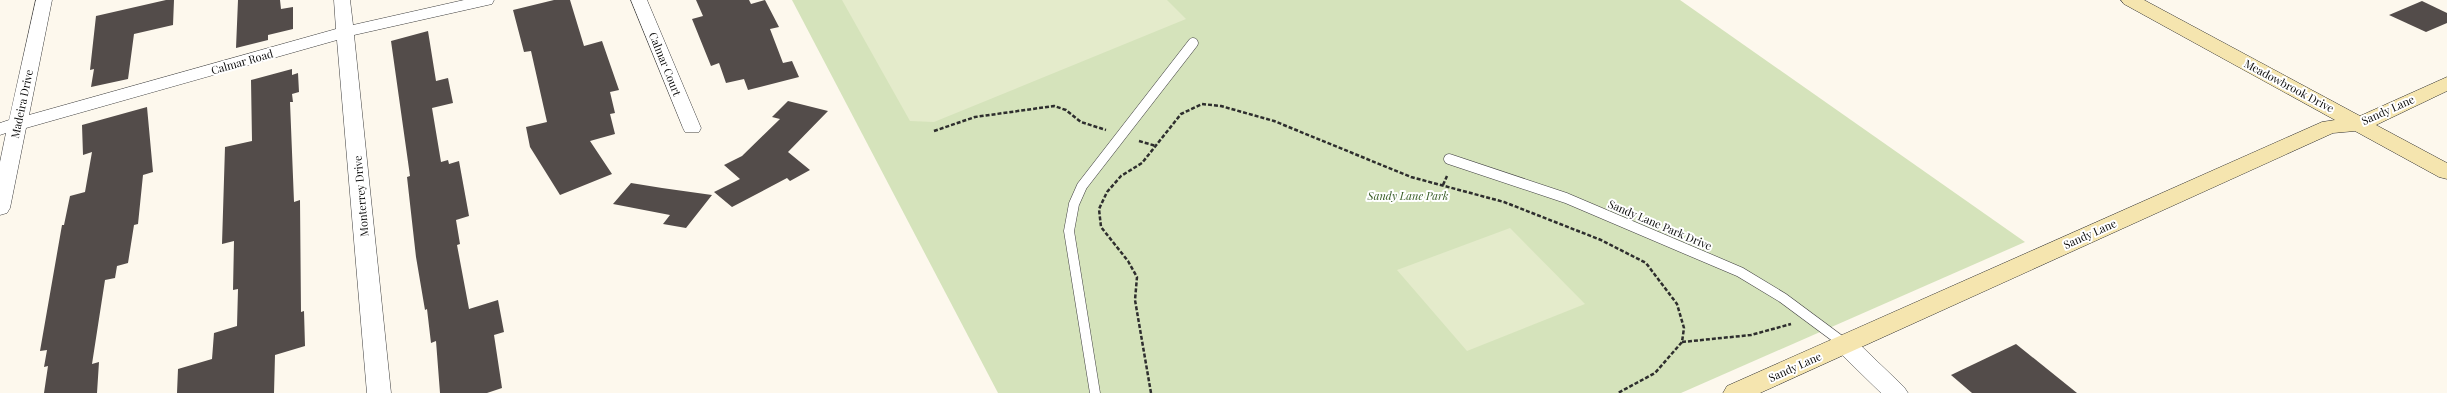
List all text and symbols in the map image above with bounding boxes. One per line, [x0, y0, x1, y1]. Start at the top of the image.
street label: Calmar Court [646, 30, 685, 98]
street label: Calmar Road [209, 45, 275, 78]
street label: Meadowbrook Drive [2242, 56, 2337, 116]
street label: Madeira Drive [7, 68, 36, 140]
street label: Sandy Lane [2359, 91, 2417, 128]
street label: Monterrey Drive [349, 154, 372, 237]
park label: Sandy Lane Park [1367, 188, 1449, 203]
street label: Sandy Lane Park Drive [1606, 196, 1715, 253]
street label: Sandy Lane [2061, 215, 2119, 252]
street label: Sandy Lane [1766, 348, 1824, 385]

